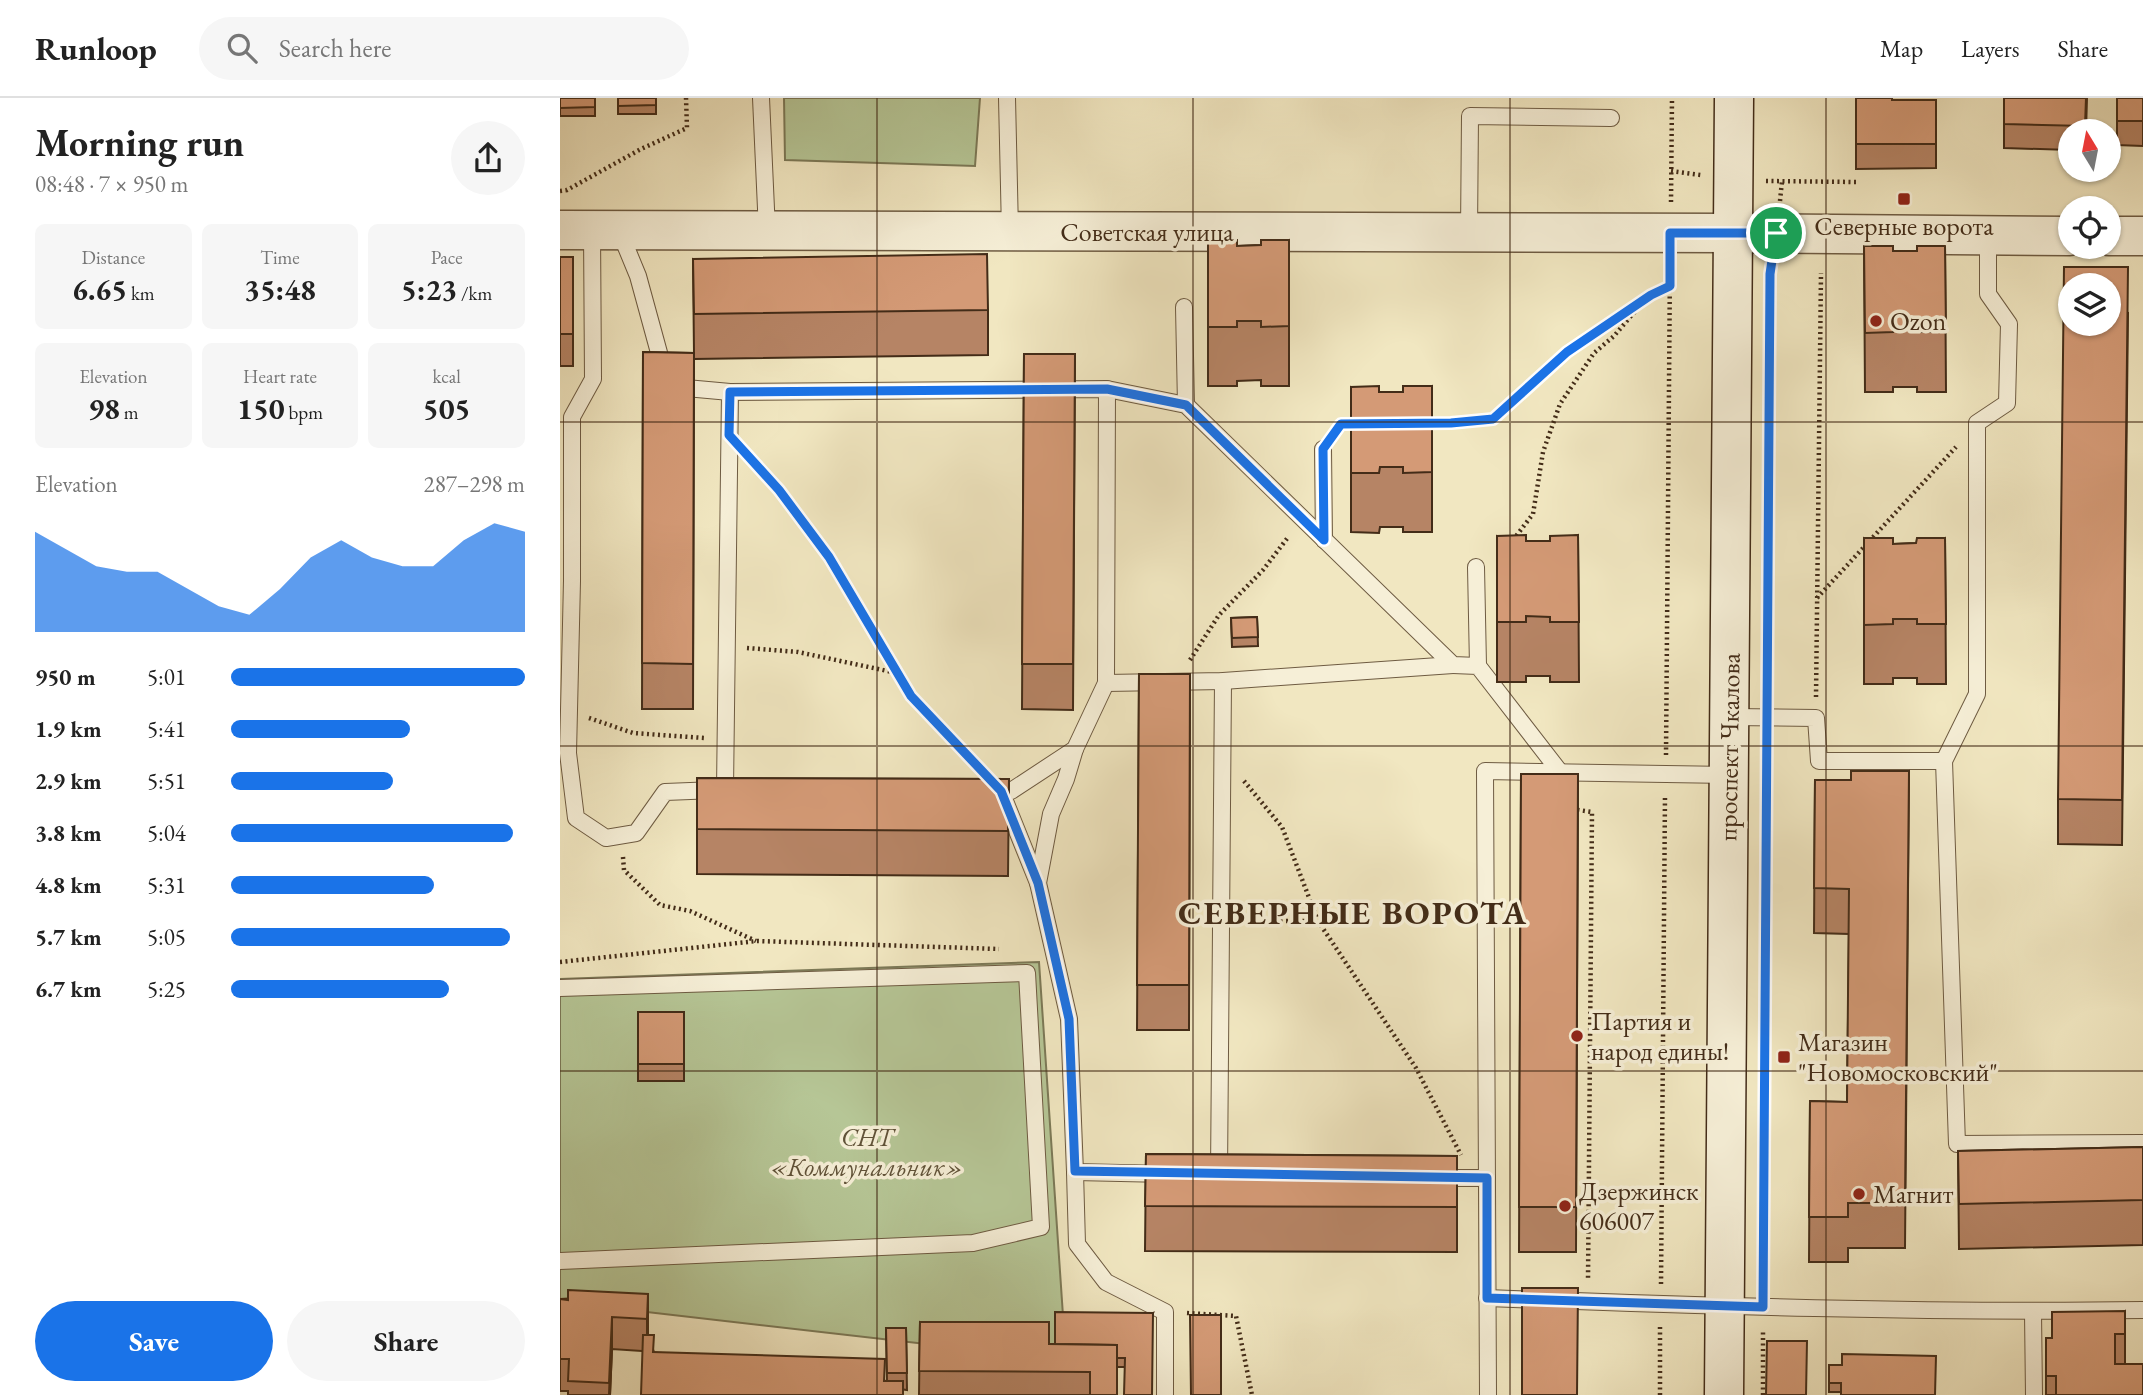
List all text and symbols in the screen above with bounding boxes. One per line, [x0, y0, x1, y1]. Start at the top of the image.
search box [199, 17, 689, 80]
text: Runloop [35, 27, 157, 70]
icon: search [223, 29, 261, 67]
text: Search here [279, 31, 391, 65]
text: Map [1880, 33, 1923, 64]
text: Layers [1961, 33, 2020, 64]
text: Share [2058, 33, 2108, 64]
text: Morning run [35, 118, 244, 167]
north arrow [2058, 119, 2121, 182]
map controls [2058, 119, 2121, 336]
button: share [451, 121, 525, 195]
text: 08:48 · 7 × 950 m [35, 169, 188, 199]
marker: Северные ворота [1896, 191, 1912, 207]
button: locate [2058, 196, 2121, 259]
pin [1746, 203, 1806, 263]
place label: Северные ворота [1814, 209, 1994, 243]
icon: arrive [1757, 214, 1795, 252]
street label: Советская улица [1060, 215, 1234, 249]
text: Distance [82, 245, 145, 270]
text: Time [260, 245, 300, 270]
text: Pace [431, 245, 463, 270]
text: 6.65 [72, 270, 127, 309]
text: 35:48 [244, 270, 316, 309]
text: 5:23 [401, 270, 457, 309]
button: layers [2058, 273, 2121, 336]
text: km [127, 281, 155, 306]
text: /km [457, 281, 492, 306]
place label: Ozon [1890, 304, 1947, 338]
marker: Ozon [1868, 313, 1884, 329]
text: Elevation [79, 364, 148, 389]
text: Heart rate [243, 364, 317, 389]
text: kcal [432, 364, 461, 389]
text: 98 [88, 389, 120, 428]
text: 150 [237, 389, 285, 428]
text: 505 [423, 389, 470, 428]
text: m [120, 400, 139, 425]
text: bpm [285, 400, 323, 425]
text: Elevation [35, 469, 118, 499]
text: 287–298 m [424, 469, 525, 499]
street label: проспект Чкалова [1710, 652, 1748, 841]
text: 950 m [35, 662, 96, 692]
text: 5:01 [147, 662, 186, 692]
text: 1.9 km [35, 714, 102, 744]
text: 5:41 [147, 714, 186, 744]
text: 2.9 km [35, 766, 102, 796]
text: 5:51 [147, 766, 186, 796]
text: 3.8 km [35, 818, 102, 848]
text: 5:04 [147, 818, 186, 848]
text: 4.8 km [35, 870, 102, 900]
text: 5:31 [147, 870, 186, 900]
district label: СЕВЕРНЫЕ ВОРОТА [1178, 891, 1528, 934]
text: 5.7 km [35, 922, 102, 952]
text: 5:05 [147, 922, 186, 952]
text: 6.7 km [35, 974, 102, 1004]
text: 5:25 [147, 974, 186, 1004]
place label: Партия и народ едины! [1591, 1004, 1729, 1068]
place label: Магазин "Новомосковский" [1798, 1025, 1998, 1089]
marker: Партия и народ едины! [1569, 1028, 1585, 1044]
marker: Магазин "Новомосковский" [1776, 1049, 1792, 1065]
park label: СНТ «Коммунальник» [771, 1120, 963, 1184]
place label: Дзержинск 606007 [1579, 1174, 1699, 1238]
place label: Магнит [1873, 1177, 1954, 1211]
marker: Магнит [1851, 1186, 1867, 1202]
marker: Дзержинск 606007 [1557, 1198, 1573, 1214]
button: Save [35, 1301, 273, 1381]
button: Share [287, 1301, 525, 1381]

